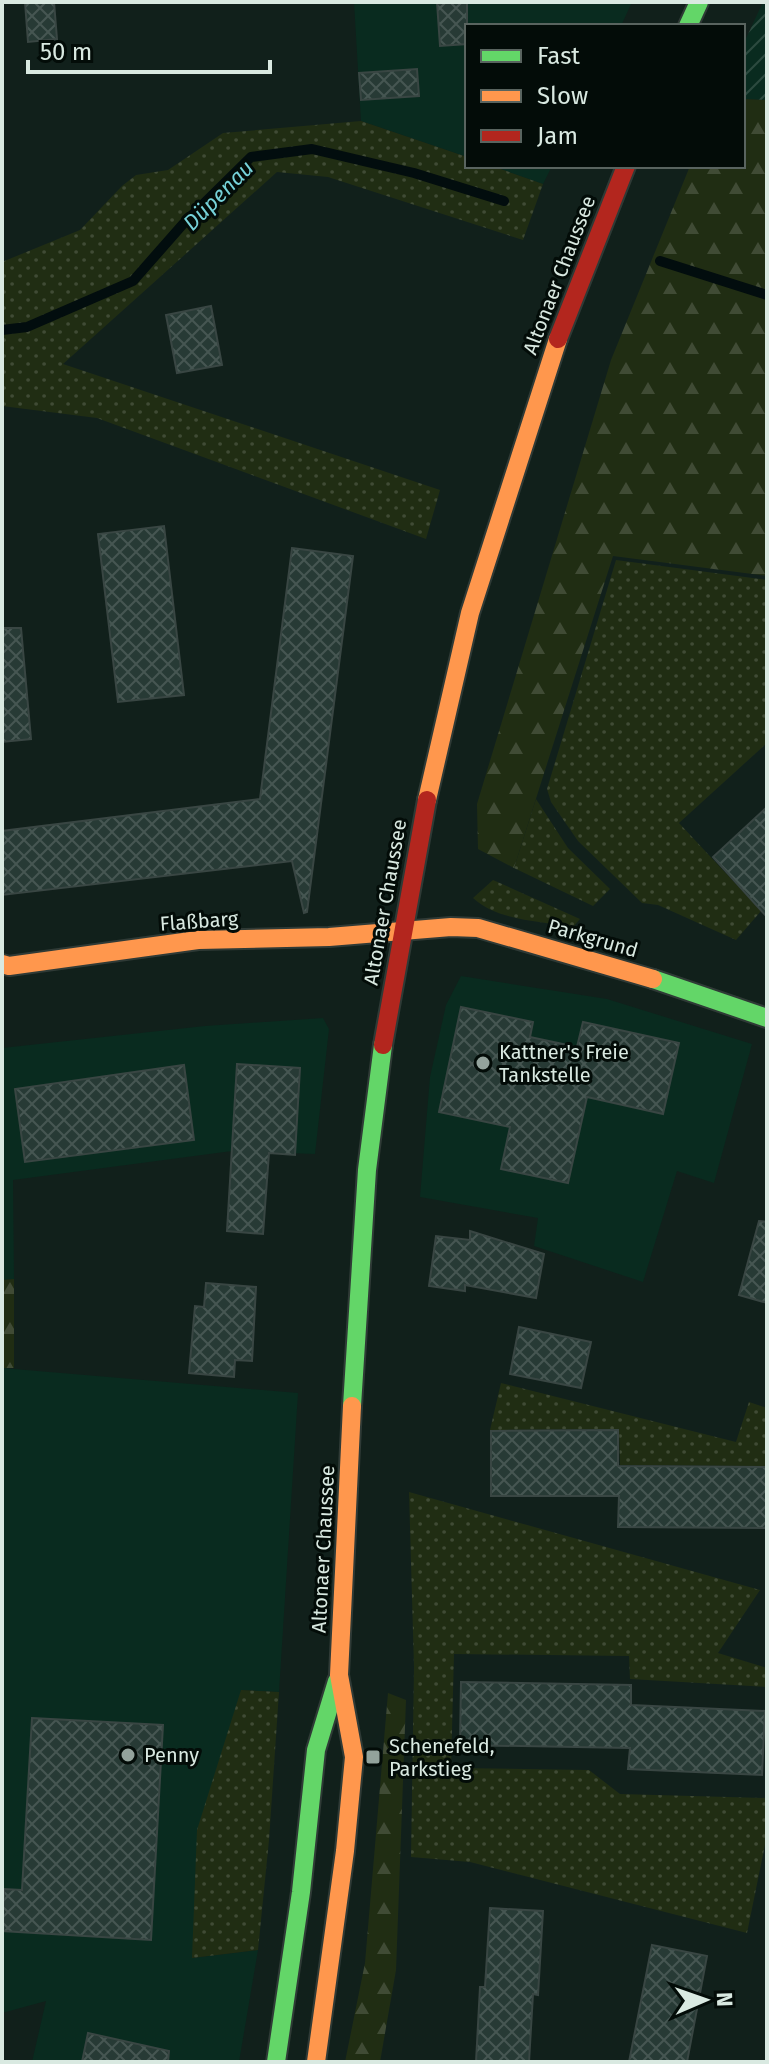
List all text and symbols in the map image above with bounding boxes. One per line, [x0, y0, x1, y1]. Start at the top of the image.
scale bar [28, 24, 270, 74]
legend [465, 24, 745, 168]
text: 50 m [40, 38, 92, 66]
text: Fast [537, 42, 580, 70]
text: Slow [537, 82, 588, 110]
text: Jam [537, 122, 578, 150]
water label: Düpenau [177, 154, 259, 236]
street label: Altonaer Chaussee [518, 192, 600, 358]
street label: Altonaer Chaussee [359, 817, 411, 987]
street label: Flaßbarg [159, 906, 240, 936]
street label: Parkgrund [545, 914, 641, 962]
place label: Kattner's Freie Tankstelle [499, 1040, 629, 1087]
marker: Kattner's Freie Tankstelle [474, 1054, 492, 1072]
street label: Altonaer Chaussee [307, 1465, 339, 1633]
place label: Schenefeld, Parkstieg [389, 1734, 495, 1781]
place label: Penny [144, 1743, 199, 1767]
marker: Penny [119, 1746, 137, 1764]
marker: Schenefeld, Parkstieg [364, 1748, 382, 1766]
north arrow [665, 1960, 745, 2040]
text: N [711, 1992, 738, 2007]

